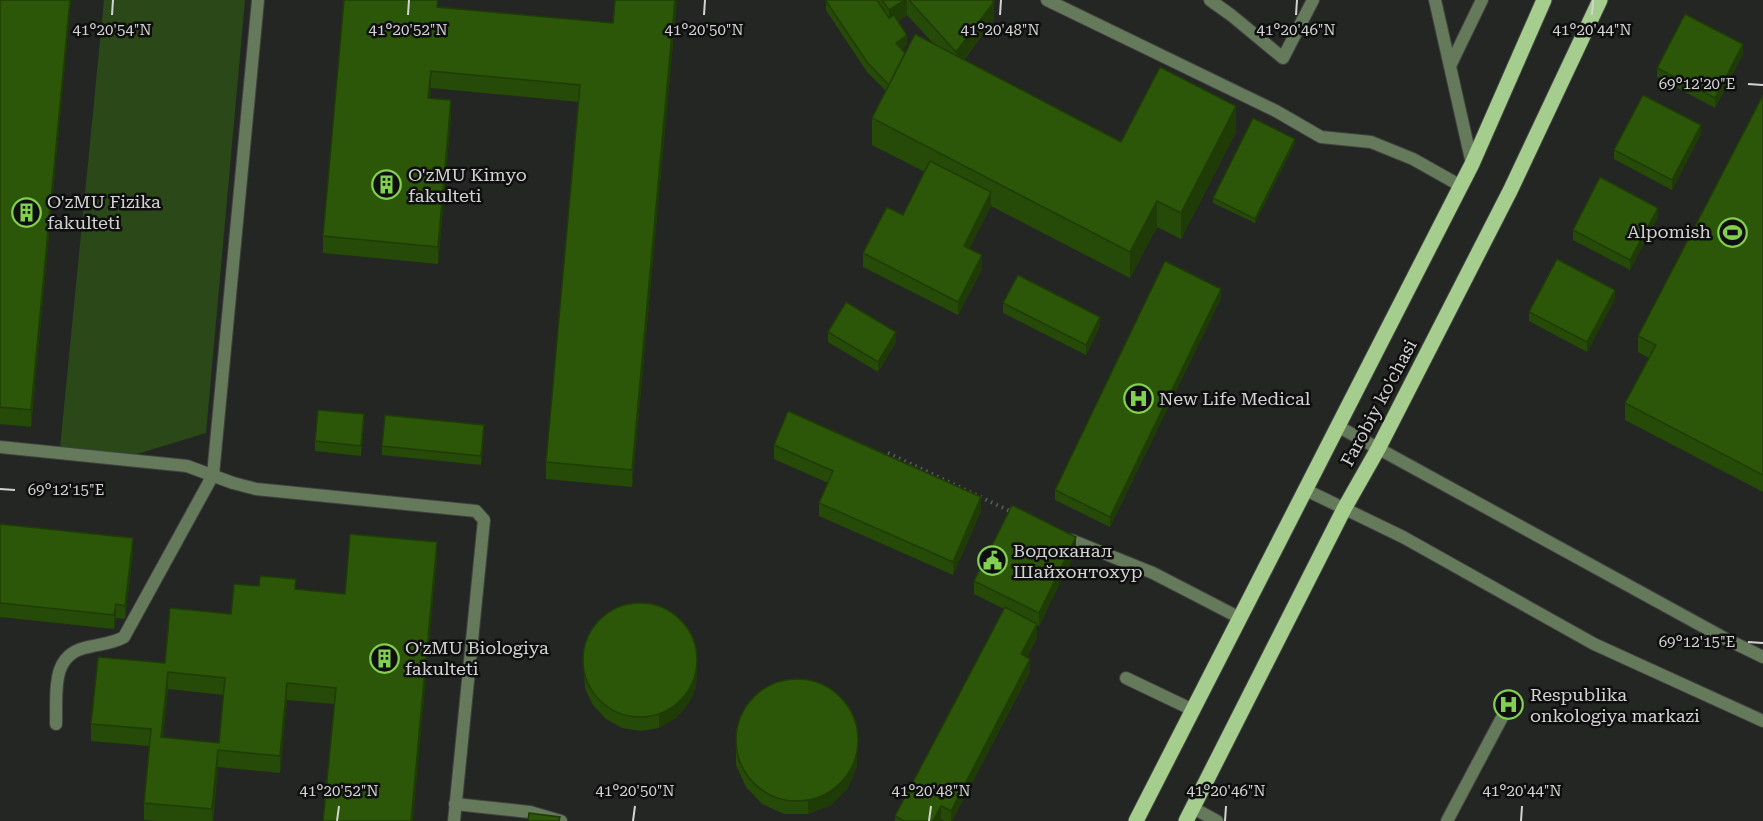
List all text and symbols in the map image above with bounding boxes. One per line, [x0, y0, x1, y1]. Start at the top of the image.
text: 41°20'54"N [72, 21, 152, 39]
text: 41°20'52"N [368, 21, 448, 39]
text: 41°20'50"N [664, 21, 744, 39]
text: 41°20'48"N [960, 21, 1040, 39]
text: 41°20'46"N [1256, 21, 1336, 39]
text: 41°20'44"N [1552, 21, 1632, 39]
text: 69°12'20"E [1659, 75, 1735, 93]
place label: O'zMU Kimyo fakulteti [408, 164, 527, 206]
building icon: O'zMU Kimyo fakulteti [371, 169, 403, 201]
place label: O'zMU Fizika fakulteti [47, 191, 161, 233]
building icon: O'zMU Fizika fakulteti [10, 196, 42, 228]
sports icon: Alpomish [1716, 216, 1748, 248]
place label: Alpomish [1627, 221, 1711, 242]
street label: Farobiy ko'chasi [1336, 336, 1421, 470]
hospital icon: New Life Medical [1122, 383, 1154, 415]
place label: New Life Medical [1159, 388, 1311, 409]
text: 69°12'15"E [28, 481, 104, 499]
place label: Водоканал Шайхонтохур [1013, 540, 1143, 582]
public building icon: Водоканал Шайхонтохур [976, 545, 1008, 577]
text: 69°12'15"E [1659, 633, 1735, 651]
place label: O'zMU Biologiya fakulteti [405, 637, 549, 679]
building icon: O'zMU Biologiya fakulteti [368, 642, 400, 674]
place label: Respublika onkologiya markazi [1530, 684, 1700, 726]
hospital icon: Respublika onkologiya markazi [1493, 689, 1525, 721]
text: 41°20'52"N [299, 782, 379, 800]
text: 41°20'50"N [595, 782, 675, 800]
text: 41°20'48"N [891, 782, 971, 800]
text: 41°20'46"N [1186, 782, 1266, 800]
text: 41°20'44"N [1482, 782, 1562, 800]

